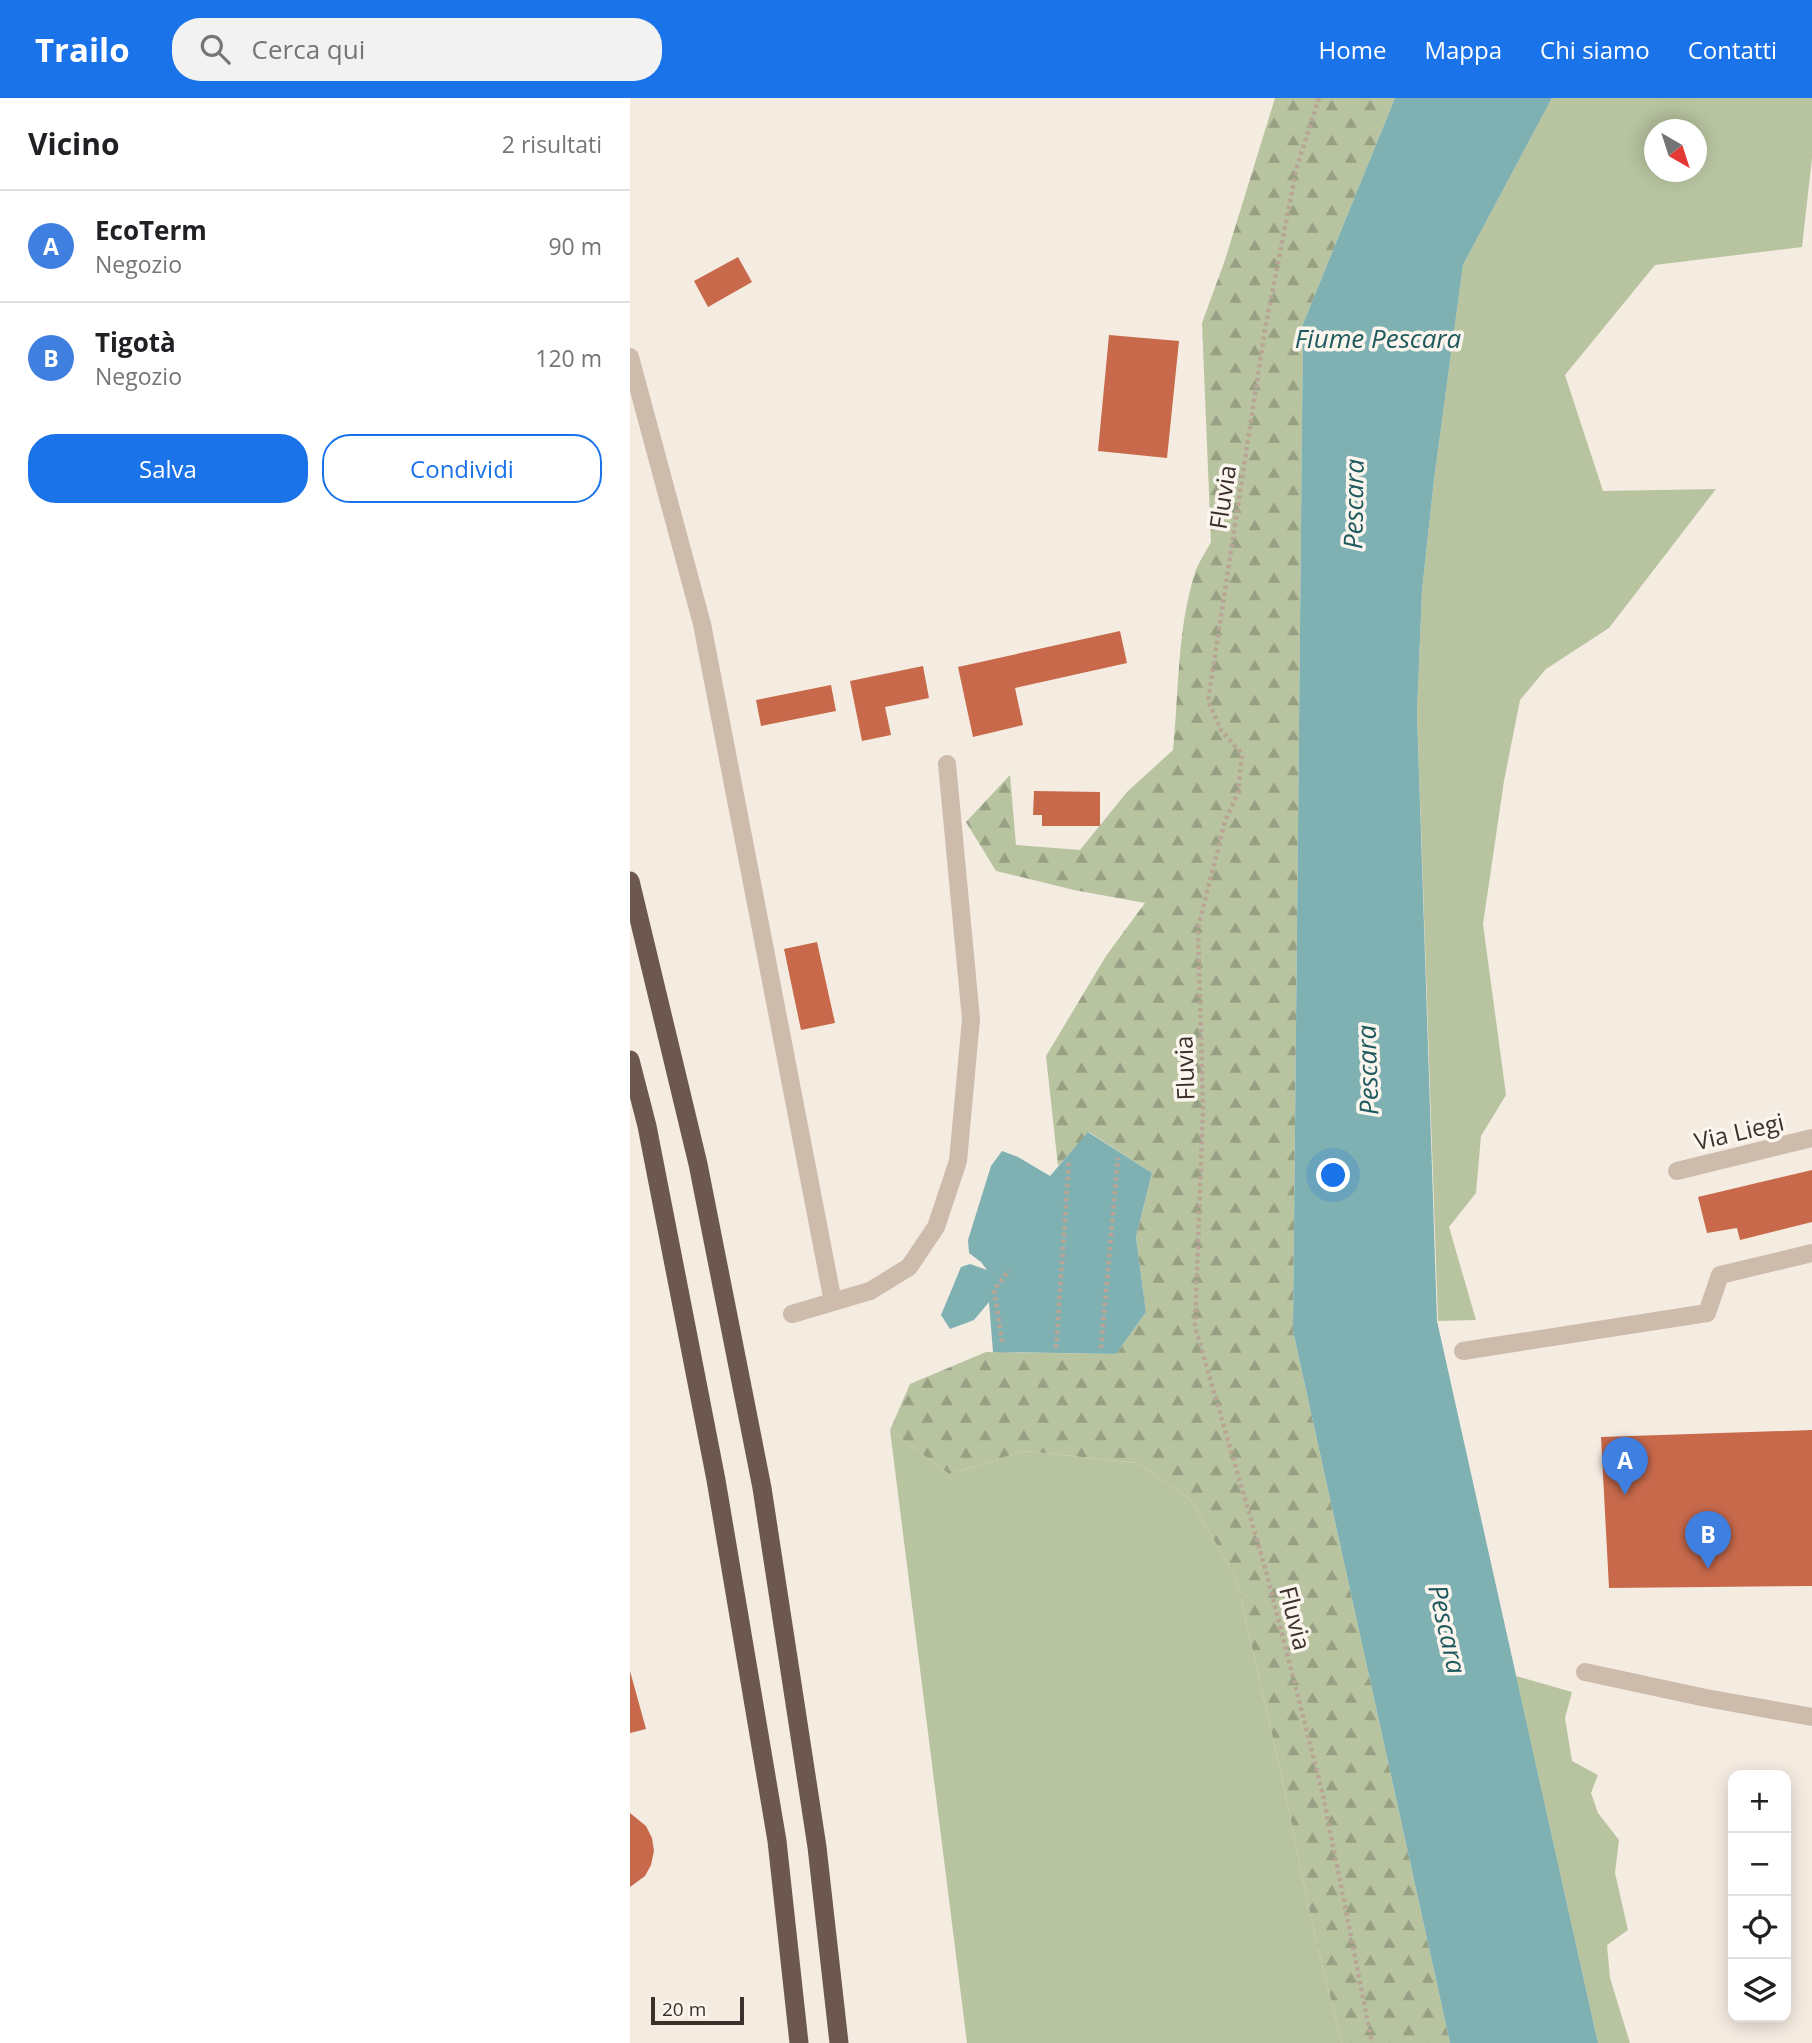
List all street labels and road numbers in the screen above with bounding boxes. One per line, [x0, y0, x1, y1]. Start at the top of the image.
street label: Fluvia [1201, 463, 1243, 531]
street label: Fluvia [1166, 1035, 1202, 1101]
street label: Via Liegi [1691, 1105, 1787, 1157]
street label: Fluvia [1272, 1583, 1320, 1653]

